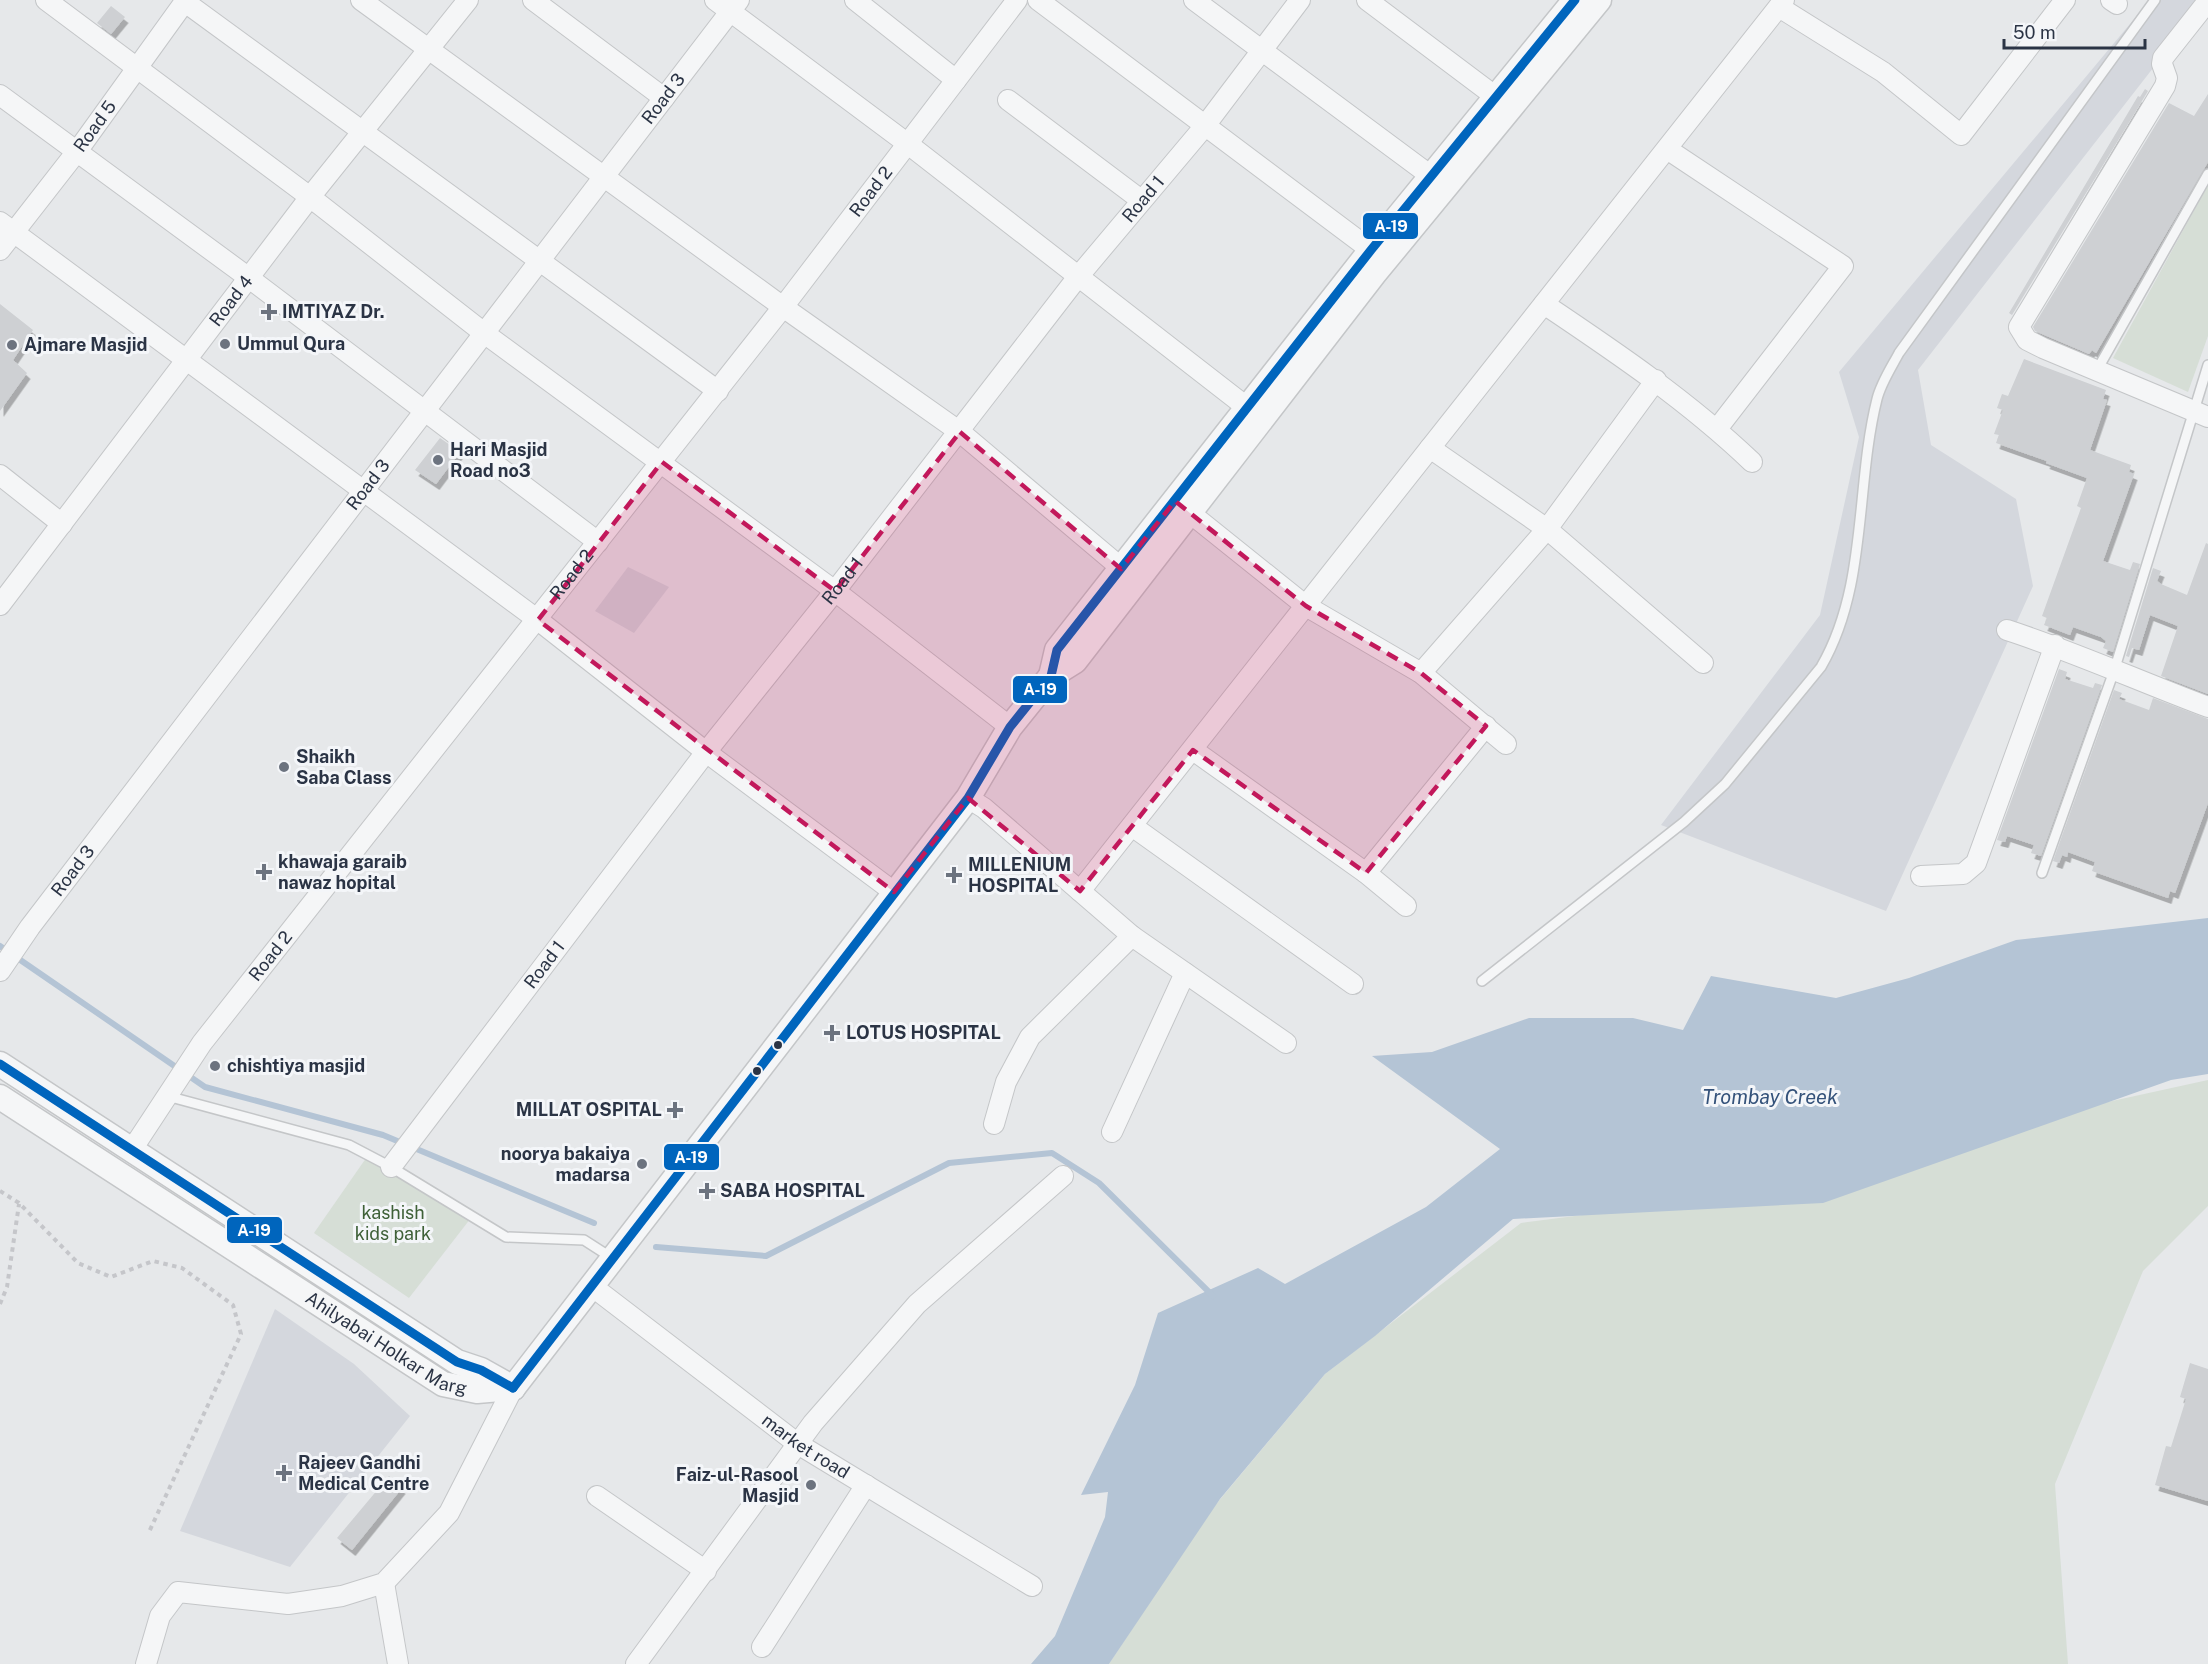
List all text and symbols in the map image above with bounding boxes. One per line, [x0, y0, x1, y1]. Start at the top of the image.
scale bar [2004, 12, 2145, 50]
text: 50 m [2013, 22, 2056, 43]
street label: Road 3 [637, 69, 689, 128]
street label: Road 5 [69, 96, 120, 156]
street label: Road 2 [845, 162, 896, 221]
street label: Road 1 [1117, 171, 1168, 226]
line badge: A-19 [1362, 212, 1419, 240]
text: A-19 [1374, 217, 1408, 236]
street label: Road 4 [205, 271, 257, 330]
place label: IMTIYAZ Dr. [282, 301, 385, 322]
marker: IMTIYAZ Dr. [260, 303, 278, 321]
place label: Ummul Qura [237, 333, 345, 354]
place label: Ajmare Masjid [24, 334, 147, 355]
marker: Ummul Qura [218, 337, 232, 351]
marker: Ajmare Masjid [5, 338, 19, 352]
place label: Hari Masjid Road no3 [450, 439, 547, 481]
marker: Hari Masjid Road no3 [431, 453, 445, 467]
street label: Road 3 [342, 455, 394, 514]
street label: Road 2 [545, 545, 598, 603]
street label: Road 1 [817, 553, 867, 609]
line badge: A-19 [1012, 675, 1068, 704]
text: A-19 [1023, 680, 1057, 699]
place label: Shaikh Saba Class [296, 746, 391, 788]
marker: Shaikh Saba Class [277, 760, 291, 774]
street label: Road 3 [47, 841, 99, 900]
place label: khawaja garaib nawaz hopital [278, 851, 407, 893]
place label: MILLENIUM HOSPITAL [968, 854, 1071, 896]
marker: khawaja garaib nawaz hopital [255, 863, 273, 881]
marker: MILLENIUM HOSPITAL [945, 866, 963, 884]
street label: Road 2 [244, 927, 296, 985]
street label: Road 1 [519, 936, 569, 992]
place label: LOTUS HOSPITAL [846, 1022, 1001, 1043]
marker: LOTUS HOSPITAL [823, 1024, 841, 1042]
unlabelled marker [772, 1039, 784, 1051]
place label: chishtiya masjid [227, 1055, 365, 1076]
marker: chishtiya masjid [208, 1059, 222, 1073]
unlabelled marker [751, 1065, 763, 1077]
water label: Trombay Creek [1702, 1085, 1838, 1109]
place label: MILLAT OSPITAL [516, 1099, 662, 1120]
marker: MILLAT OSPITAL [666, 1101, 684, 1119]
place label: noorya bakaiya madarsa [501, 1143, 630, 1185]
line badge: A-19 [663, 1143, 720, 1171]
text: A-19 [674, 1148, 708, 1167]
marker: noorya bakaiya madarsa [635, 1157, 649, 1171]
place label: SABA HOSPITAL [720, 1180, 865, 1201]
marker: SABA HOSPITAL [698, 1182, 716, 1200]
park label: kashish kids park [355, 1202, 431, 1244]
line badge: A-19 [226, 1216, 283, 1244]
text: A-19 [237, 1221, 271, 1240]
street label: Ahilyabai Holkar Marg [302, 1287, 469, 1399]
street label: market road [758, 1409, 854, 1483]
place label: Rajeev Gandhi Medical Centre [298, 1452, 429, 1494]
marker: Rajeev Gandhi Medical Centre [275, 1464, 293, 1482]
place label: Faiz-ul-Rasool Masjid [676, 1464, 799, 1506]
marker: Faiz-ul-Rasool Masjid [804, 1478, 818, 1492]

